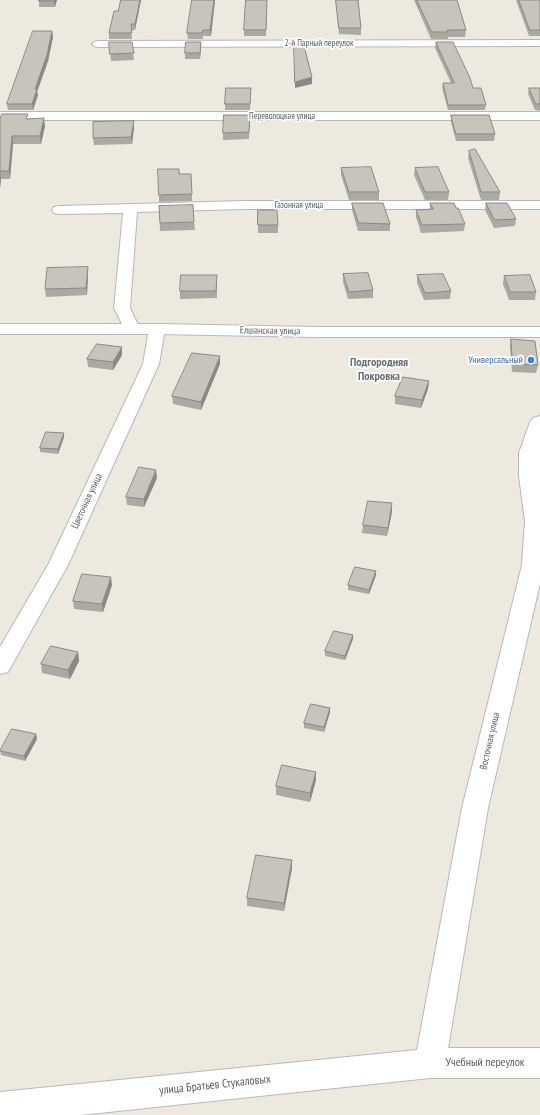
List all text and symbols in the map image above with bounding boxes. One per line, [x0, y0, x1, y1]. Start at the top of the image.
street label: 2-й Парный переулок [285, 38, 353, 48]
street label: Переволоцкая улица [249, 111, 315, 121]
street label: Газонная улица [275, 200, 323, 210]
street label: Елшанская улица [240, 324, 300, 338]
place label: Универсальный [468, 354, 523, 366]
marker: Универсальный [526, 355, 536, 365]
district label: Подгородняя Покровка [350, 356, 408, 384]
street label: Цветочная улица [69, 471, 105, 531]
street label: Восточная улица [478, 711, 502, 771]
street label: Учебный переулок [446, 1056, 524, 1070]
street label: улица Братьев Стукаловых [159, 1072, 271, 1098]

